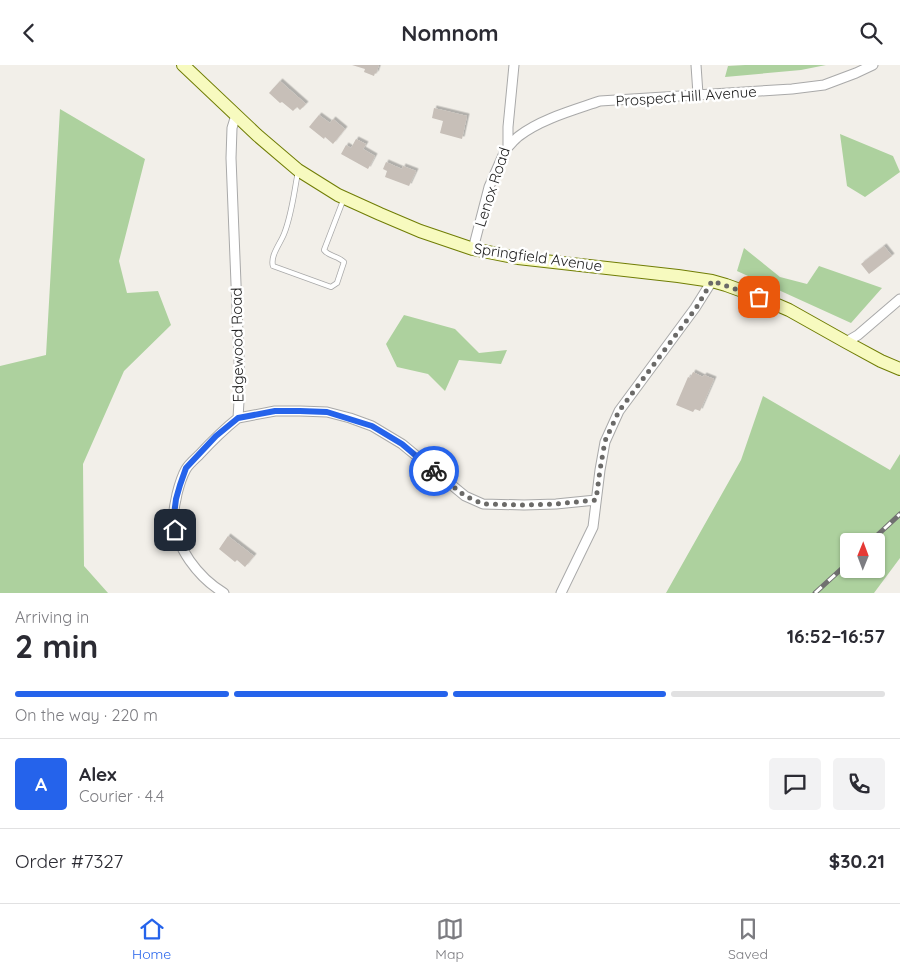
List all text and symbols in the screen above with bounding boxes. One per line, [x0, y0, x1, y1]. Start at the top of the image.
icon: back [15, 19, 43, 47]
text: Nomnom [401, 19, 499, 47]
icon: search [857, 19, 885, 47]
street label: Prospect Hill Avenue [615, 82, 757, 110]
street label: Lenox Road [470, 145, 514, 229]
street label: Springfield Avenue [473, 239, 603, 275]
pin [738, 276, 780, 318]
icon: bag [745, 283, 773, 311]
street label: Edgewood Road [226, 287, 248, 403]
courier [409, 446, 459, 496]
icon: bike [420, 457, 448, 485]
pin [154, 509, 196, 551]
icon: home [161, 516, 189, 544]
north arrow [840, 533, 885, 577]
map controls [840, 533, 885, 578]
text: Arriving in [15, 607, 89, 627]
text: 16:52–16:57 [787, 624, 885, 648]
text: 2 min [15, 626, 98, 666]
text: On the way · 220 m [15, 705, 158, 725]
button: chat [769, 758, 821, 810]
button: phone [833, 758, 885, 810]
text: Alex [79, 762, 117, 786]
text: A [35, 772, 47, 796]
text: Courier · 4.4 [79, 786, 164, 806]
text: Order #7327 [15, 849, 123, 873]
text: $30.21 [829, 849, 885, 873]
tab: Home [132, 915, 171, 963]
tab: Map [435, 915, 464, 963]
tab: Saved [728, 915, 768, 963]

